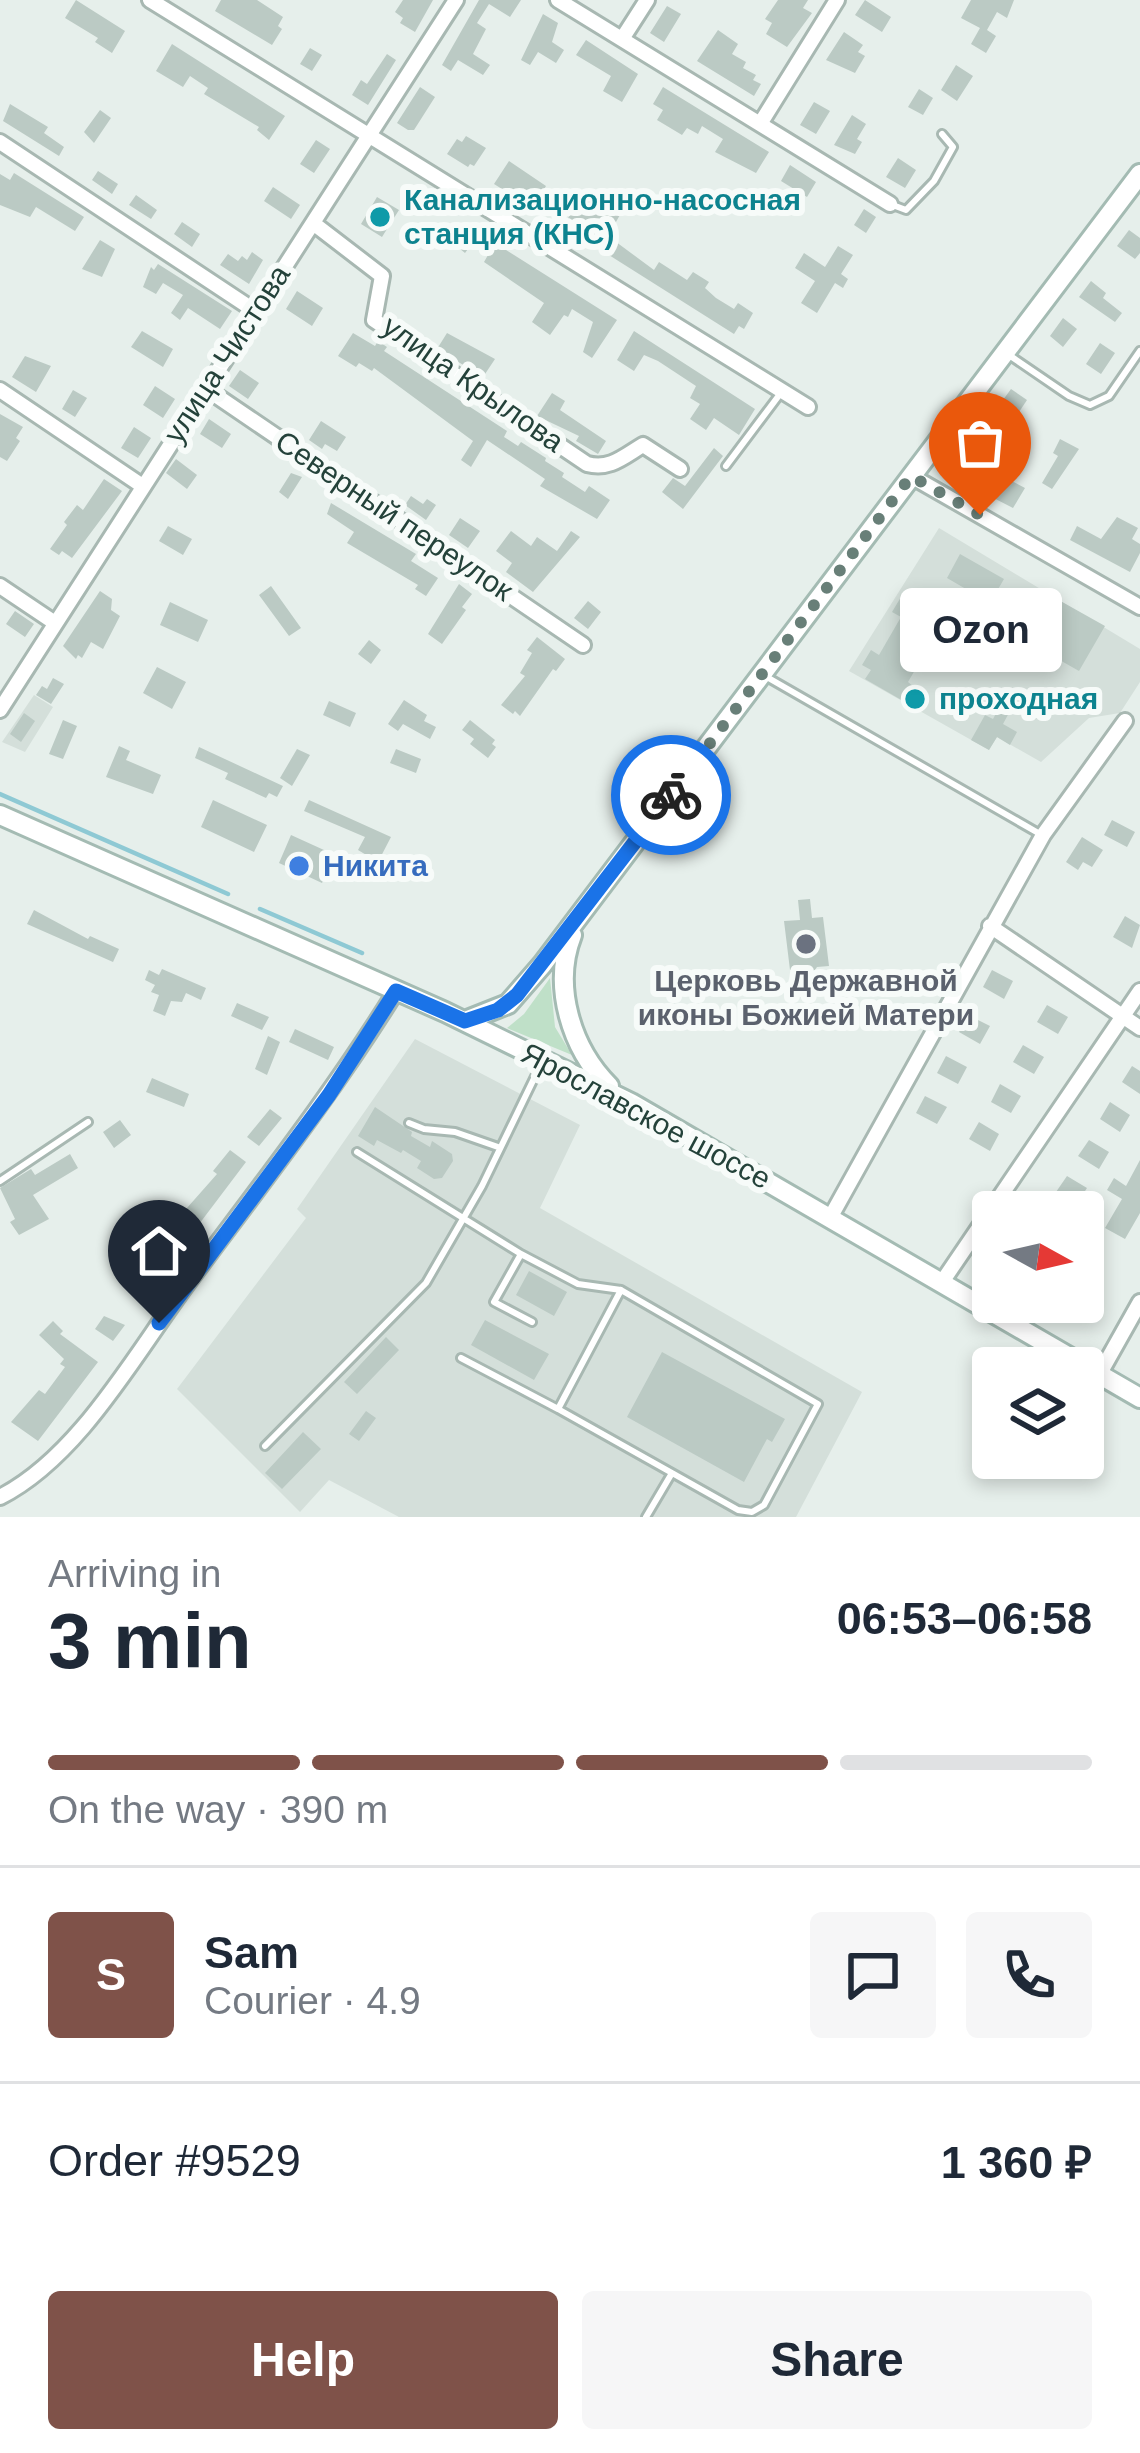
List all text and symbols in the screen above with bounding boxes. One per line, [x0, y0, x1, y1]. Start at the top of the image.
place label: Канализационно-насосная станция (КНС) [404, 183, 801, 250]
marker: Канализационно-насосная станция (КНС) [367, 204, 393, 230]
street label: улица Чистова [157, 259, 296, 449]
street label: улица Крылова [376, 309, 570, 458]
pin [929, 392, 1031, 515]
icon: bag [947, 410, 1013, 476]
street label: Северный переулок [270, 424, 520, 608]
callout: Ozon [899, 587, 1061, 671]
text: Ozon [932, 608, 1030, 651]
place label: проходная [939, 682, 1098, 715]
marker: проходная [902, 686, 928, 712]
courier [611, 735, 731, 855]
icon: bike [638, 762, 704, 828]
place label: Никита [323, 849, 428, 882]
marker: Никита [286, 853, 312, 879]
marker: Церковь Державной иконы Божией Матери [793, 931, 819, 957]
place label: Церковь Державной иконы Божией Матери [638, 964, 974, 1031]
street label: Ярославское шоссе [516, 1036, 776, 1195]
north arrow [972, 1191, 1104, 1323]
map controls [972, 1191, 1104, 1479]
pin [108, 1200, 210, 1323]
icon: home [126, 1218, 192, 1284]
button: layers [972, 1347, 1104, 1479]
text: Arriving in [48, 1552, 221, 1595]
text: 06:53–06:58 [837, 1593, 1092, 1644]
text: 3 min [48, 1597, 252, 1685]
text: On the way · 390 m [48, 1788, 388, 1831]
button: chat [810, 1912, 936, 2038]
button: phone [966, 1912, 1092, 2038]
text: Sam [204, 1927, 299, 1978]
text: S [96, 1949, 126, 2000]
text: Courier · 4.9 [204, 1979, 421, 2022]
text: Order #9529 [48, 2135, 301, 2186]
text: 1 360 ₽ [941, 2137, 1092, 2188]
button: Help [48, 2291, 558, 2429]
button: Share [582, 2291, 1092, 2429]

